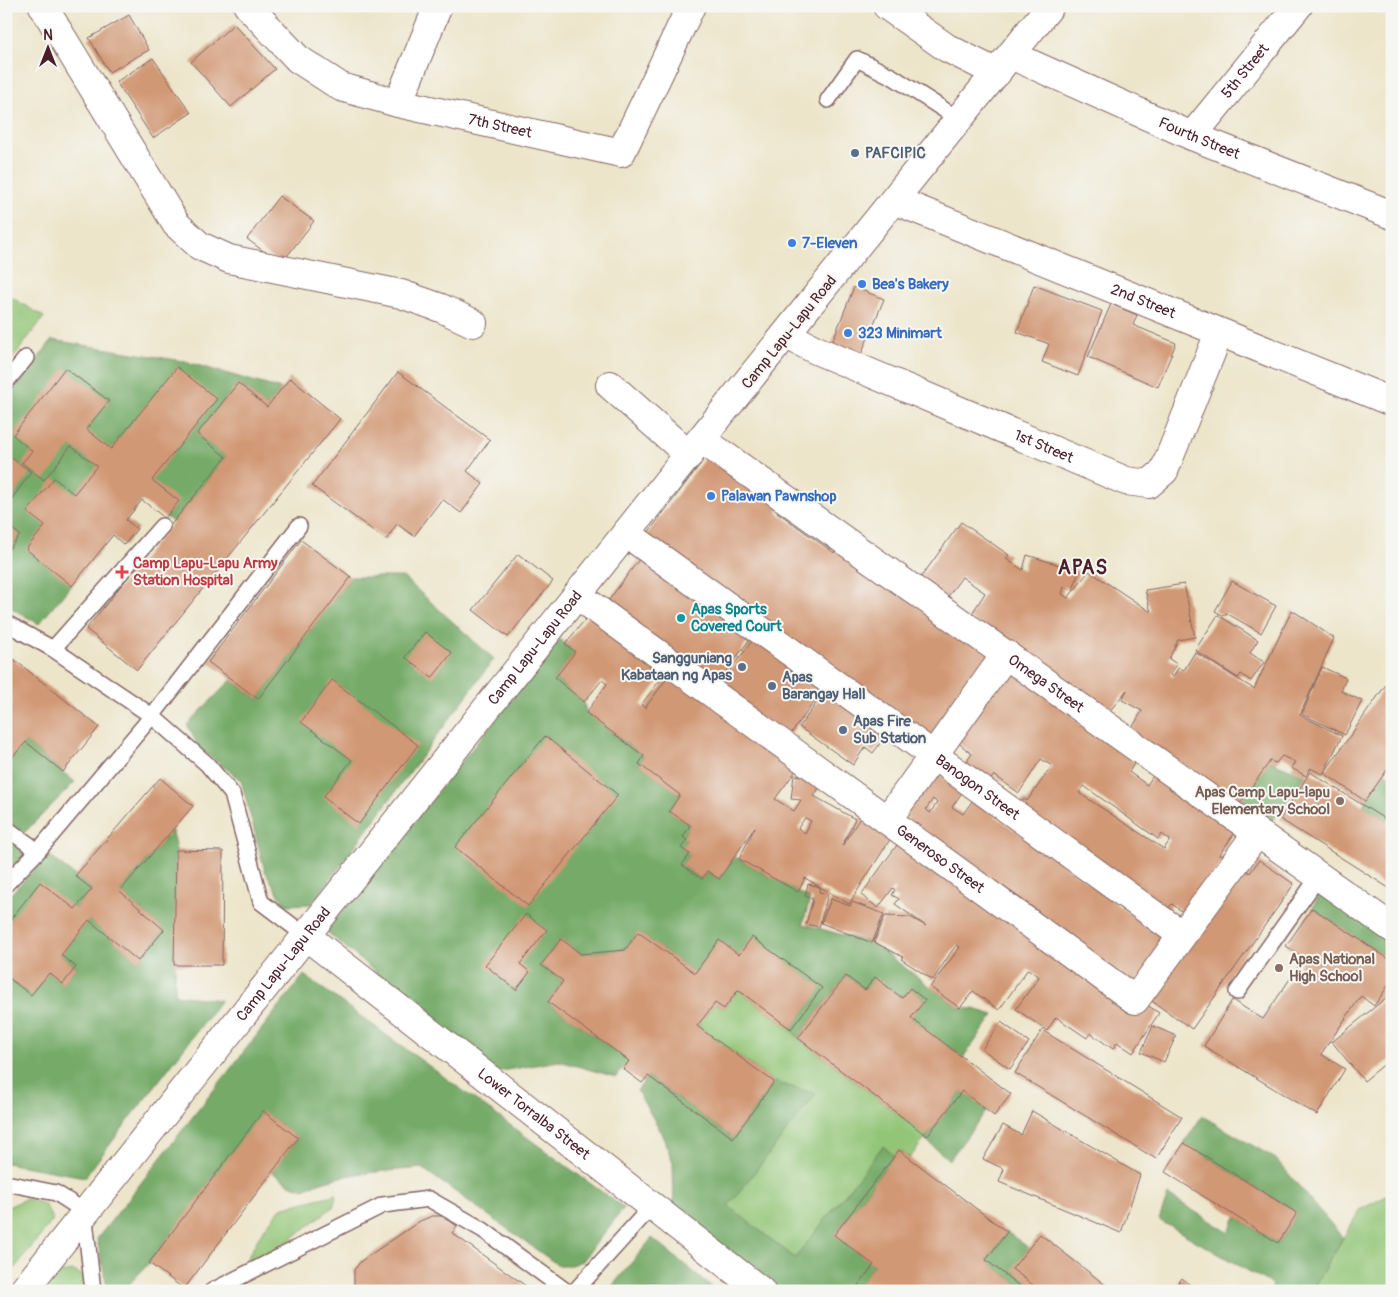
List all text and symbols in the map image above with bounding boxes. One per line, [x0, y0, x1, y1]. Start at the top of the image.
north arrow [22, 22, 72, 72]
text: N [43, 27, 53, 44]
street label: 5th Street [1218, 39, 1274, 102]
street label: 7th Street [466, 110, 535, 143]
street label: Fourth Street [1156, 113, 1244, 164]
place label: PAFCIPIC [865, 144, 926, 163]
marker: PAFCIPIC [849, 147, 861, 159]
place label: 7-Eleven [802, 234, 858, 253]
marker: 7-Eleven [786, 237, 798, 249]
street label: Camp Lapu-Lapu Road [738, 272, 841, 393]
place label: Bea's Bakery [872, 275, 949, 294]
marker: Bea's Bakery [856, 278, 868, 290]
street label: 2nd Street [1108, 280, 1179, 324]
place label: 323 Minimart [858, 324, 943, 343]
marker: 323 Minimart [842, 327, 854, 339]
street label: 1st Street [1011, 426, 1077, 468]
place label: Palawan Pawnshop [721, 487, 837, 506]
marker: Palawan Pawnshop [705, 490, 717, 502]
place label: Camp Lapu-Lapu Army Station Hospital [133, 554, 278, 590]
district label: APAS [1058, 555, 1108, 580]
marker: Camp Lapu-Lapu Army Station Hospital [115, 565, 129, 579]
street label: Camp Lapu-Lapu Road [484, 587, 587, 709]
place label: Apas Sports Covered Court [691, 600, 783, 636]
marker: Apas Sports Covered Court [675, 612, 687, 624]
place label: Sangguniang Kabataan ng Apas [621, 649, 732, 685]
street label: Omega Street [1004, 650, 1088, 718]
marker: Sangguniang Kabataan ng Apas [736, 661, 748, 673]
place label: Apas Barangay Hall [782, 668, 866, 704]
marker: Apas Barangay Hall [766, 680, 778, 692]
place label: Apas Fire Sub Station [853, 712, 927, 748]
marker: Apas Fire Sub Station [837, 724, 849, 736]
street label: Banogon Street [931, 751, 1024, 825]
place label: Apas Camp Lapu-lapu Elementary School [1195, 783, 1330, 819]
marker: Apas Camp Lapu-lapu Elementary School [1334, 795, 1346, 807]
street label: Generoso Street [892, 821, 989, 898]
street label: Camp Lapu-Lapu Road [232, 903, 335, 1025]
place label: Apas National High School [1289, 950, 1375, 986]
marker: Apas National High School [1273, 962, 1285, 974]
street label: Lower Torralba Street [473, 1064, 594, 1165]

